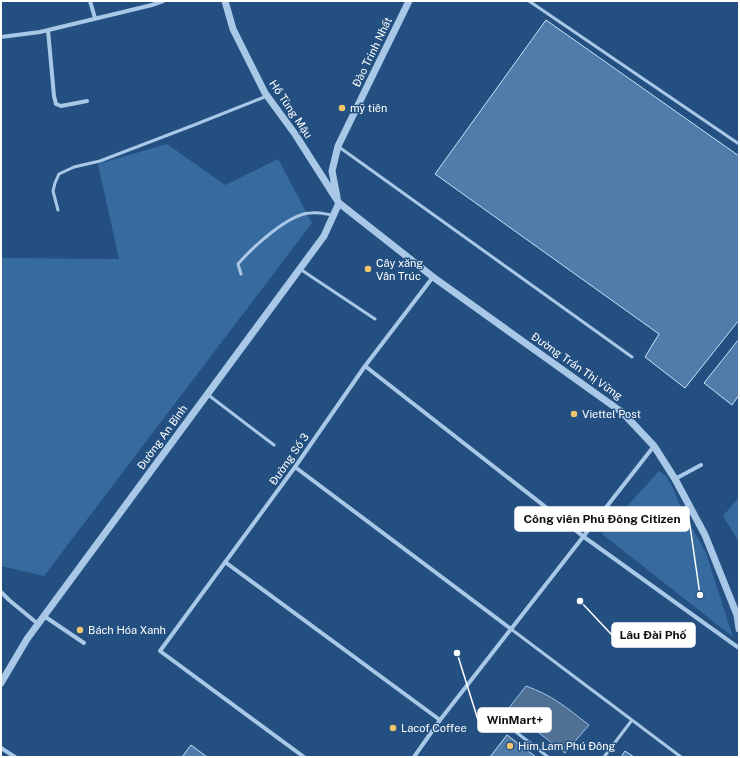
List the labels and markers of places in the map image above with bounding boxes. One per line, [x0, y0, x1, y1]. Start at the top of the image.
place label: mỹ tiên [350, 102, 387, 114]
marker: mỹ tiên [337, 103, 347, 113]
place label: Cây xăng Vân Trúc [376, 257, 423, 282]
marker: Cây xăng Vân Trúc [363, 264, 373, 274]
place label: Viettel Post [582, 408, 641, 420]
marker: Viettel Post [569, 409, 579, 419]
callout: Công viên Phú Đông Citizen [515, 507, 689, 531]
callout: Lâu Đài Phố [612, 623, 695, 647]
place label: Bách Hóa Xanh [88, 624, 166, 636]
marker: Bách Hóa Xanh [75, 625, 85, 635]
callout: WinMart+ [478, 708, 551, 732]
place label: Lacof Coffee [401, 722, 467, 734]
marker: Lacof Coffee [388, 723, 398, 733]
place label: Him Lam Phú Đông [518, 740, 616, 752]
marker: Him Lam Phú Đông [505, 741, 515, 751]

